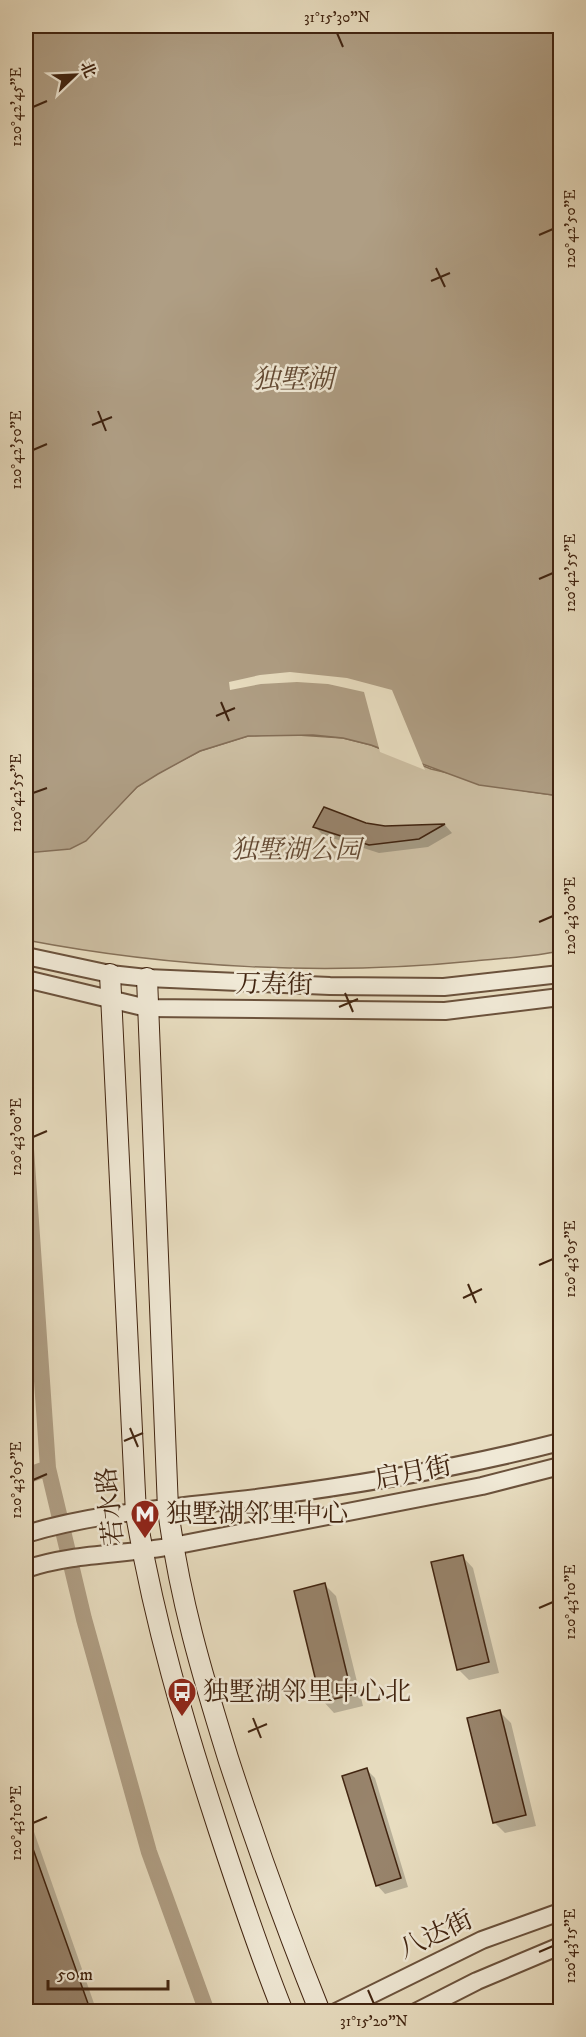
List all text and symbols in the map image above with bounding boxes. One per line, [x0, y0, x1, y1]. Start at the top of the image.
text: 31°15'30"N [304, 8, 370, 27]
north arrow [45, 45, 105, 105]
text: 北 [76, 58, 100, 81]
text: 120°42'45"E [7, 67, 26, 147]
text: 120°42'50"E [561, 189, 580, 269]
water label: 独墅湖 [253, 363, 338, 397]
text: 120°42'50"E [7, 410, 26, 490]
text: 120°42'55"E [561, 533, 580, 612]
text: 120°42'55"E [7, 753, 26, 832]
park label: 独墅湖公园 [231, 834, 365, 867]
text: 120°43'00"E [561, 877, 580, 955]
street label: 万寿街 [235, 968, 313, 1002]
text: 120°43'00"E [7, 1098, 26, 1176]
text: 120°43'05"E [561, 1220, 580, 1298]
text: 120°43'05"E [7, 1441, 26, 1519]
street label: 启月街 [372, 1449, 454, 1497]
street label: 若水路 [91, 1465, 131, 1547]
metro station icon: 独墅湖邻里中心 [129, 1498, 161, 1540]
place label: 独墅湖邻里中心 [166, 1498, 348, 1531]
text: 120°43'10"E [561, 1564, 580, 1640]
bus stop icon: 独墅湖邻里中心北 [166, 1676, 198, 1718]
place label: 独墅湖邻里中心北 [203, 1676, 411, 1709]
text: 120°43'10"E [7, 1785, 26, 1861]
street label: 八达街 [394, 1904, 478, 1966]
text: 120°43'15"E [561, 1908, 580, 1983]
scale bar [48, 1953, 168, 1991]
text: 50 m [57, 1964, 93, 1986]
text: 31°15'20"N [340, 2012, 408, 2031]

